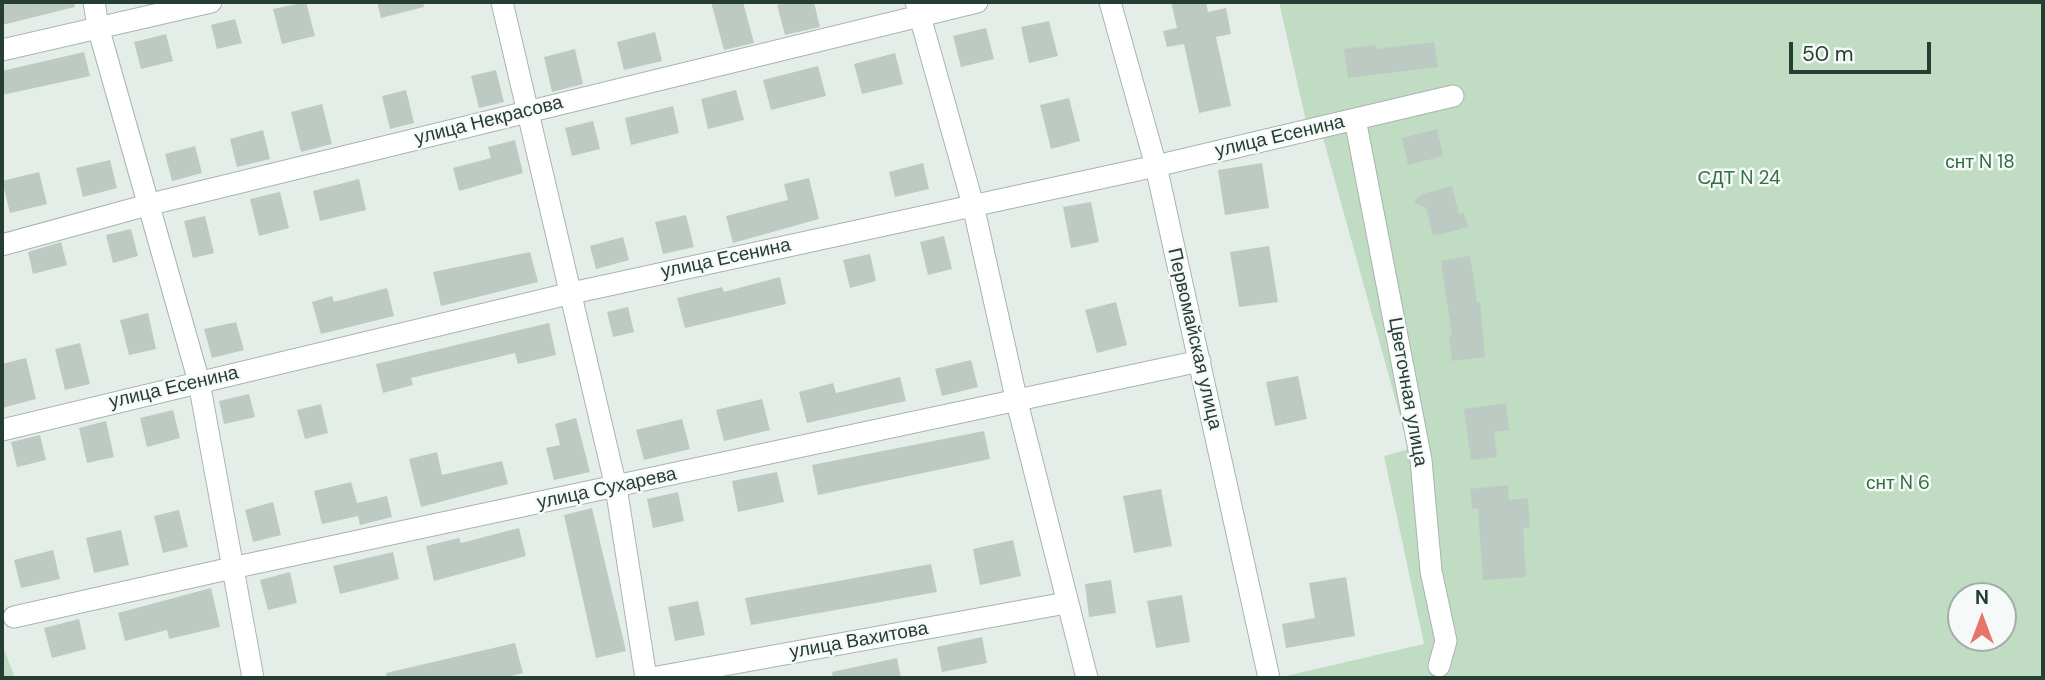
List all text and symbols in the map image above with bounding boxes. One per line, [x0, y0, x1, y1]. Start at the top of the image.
scale bar [1793, 28, 1935, 72]
text: 50 m [1802, 40, 1853, 68]
street label: улица Некрасова [413, 92, 565, 150]
street label: улица Есенина [1213, 111, 1347, 163]
park label: снт N 18 [1945, 152, 2015, 174]
park label: СДТ N 24 [1697, 168, 1781, 190]
street label: улица Есенина [659, 234, 793, 284]
street label: Первомайская улица [1162, 246, 1226, 432]
street label: Цветочная улица [1383, 316, 1431, 468]
street label: улица Есенина [107, 362, 241, 414]
street label: улица Сухарева [535, 463, 679, 515]
park label: снт N 6 [1866, 473, 1930, 495]
north arrow [1947, 582, 2017, 652]
text: N [1975, 585, 1989, 610]
street label: улица Вахитова [788, 618, 930, 664]

